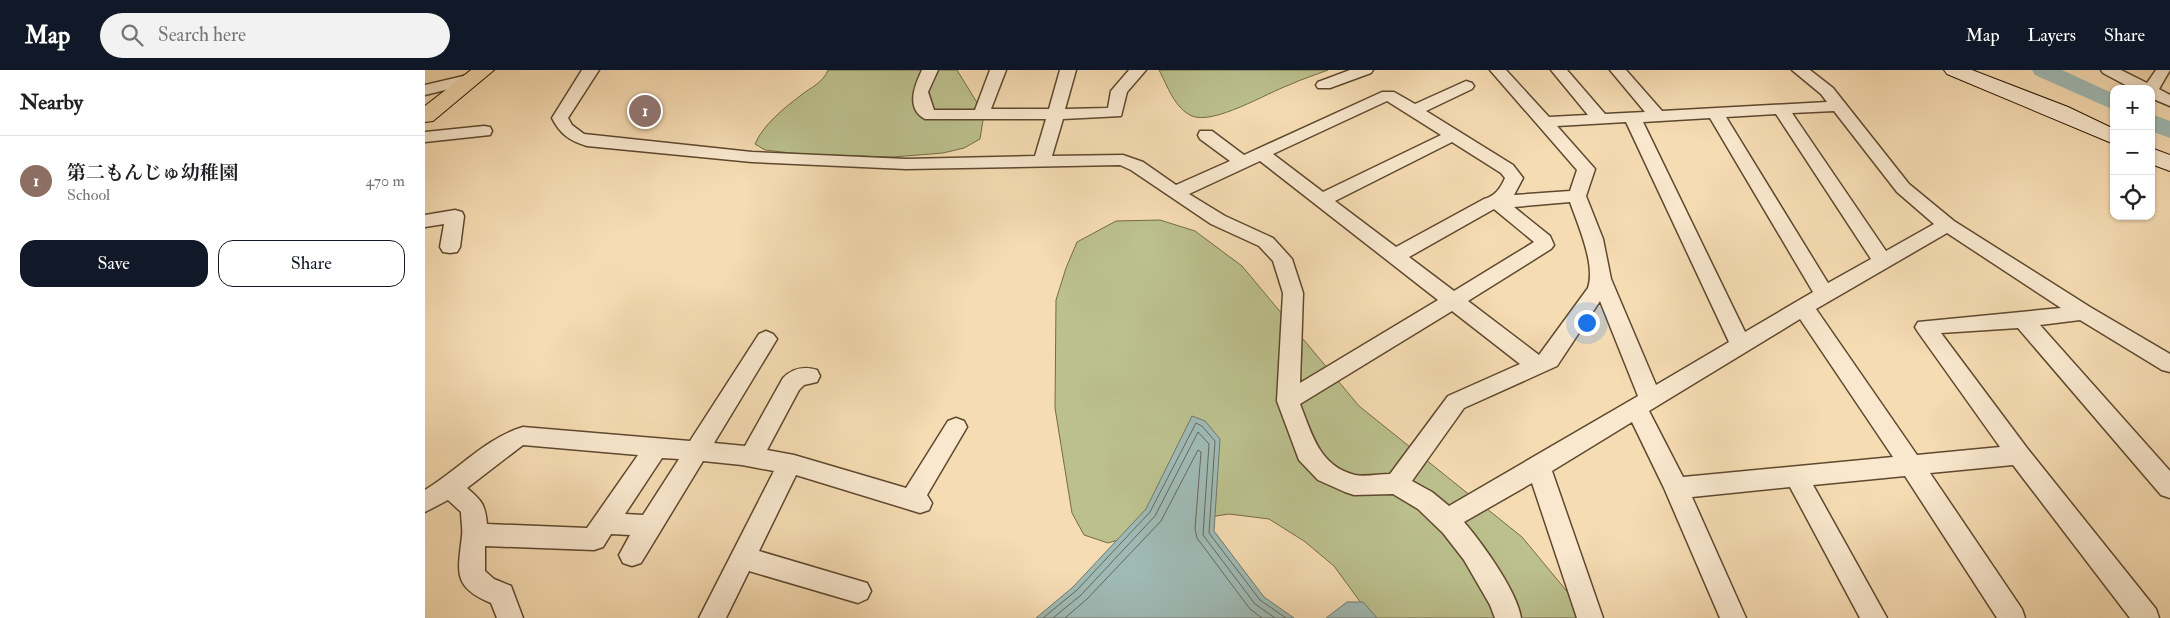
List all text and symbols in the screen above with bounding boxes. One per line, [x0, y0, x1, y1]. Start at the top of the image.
search box [100, 13, 450, 58]
text: Map [25, 20, 70, 51]
icon: search [118, 21, 146, 49]
text: Search here [158, 23, 246, 47]
text: Map [1966, 24, 2000, 47]
text: Layers [2028, 24, 2076, 47]
text: Share [2104, 24, 2145, 47]
map controls [2110, 85, 2155, 220]
button: + [2110, 85, 2155, 130]
text: Nearby [20, 89, 83, 116]
pin: 1 [629, 92, 661, 130]
button: − [2110, 130, 2155, 175]
text: 第二もんじゅ幼稚園 [67, 161, 238, 185]
text: 1 [33, 171, 39, 191]
text: 470 m [365, 171, 405, 191]
button: locate [2110, 175, 2155, 220]
text: School [67, 185, 110, 205]
button: Save [20, 240, 208, 287]
button: Share [218, 240, 405, 287]
your location [1574, 310, 1600, 336]

